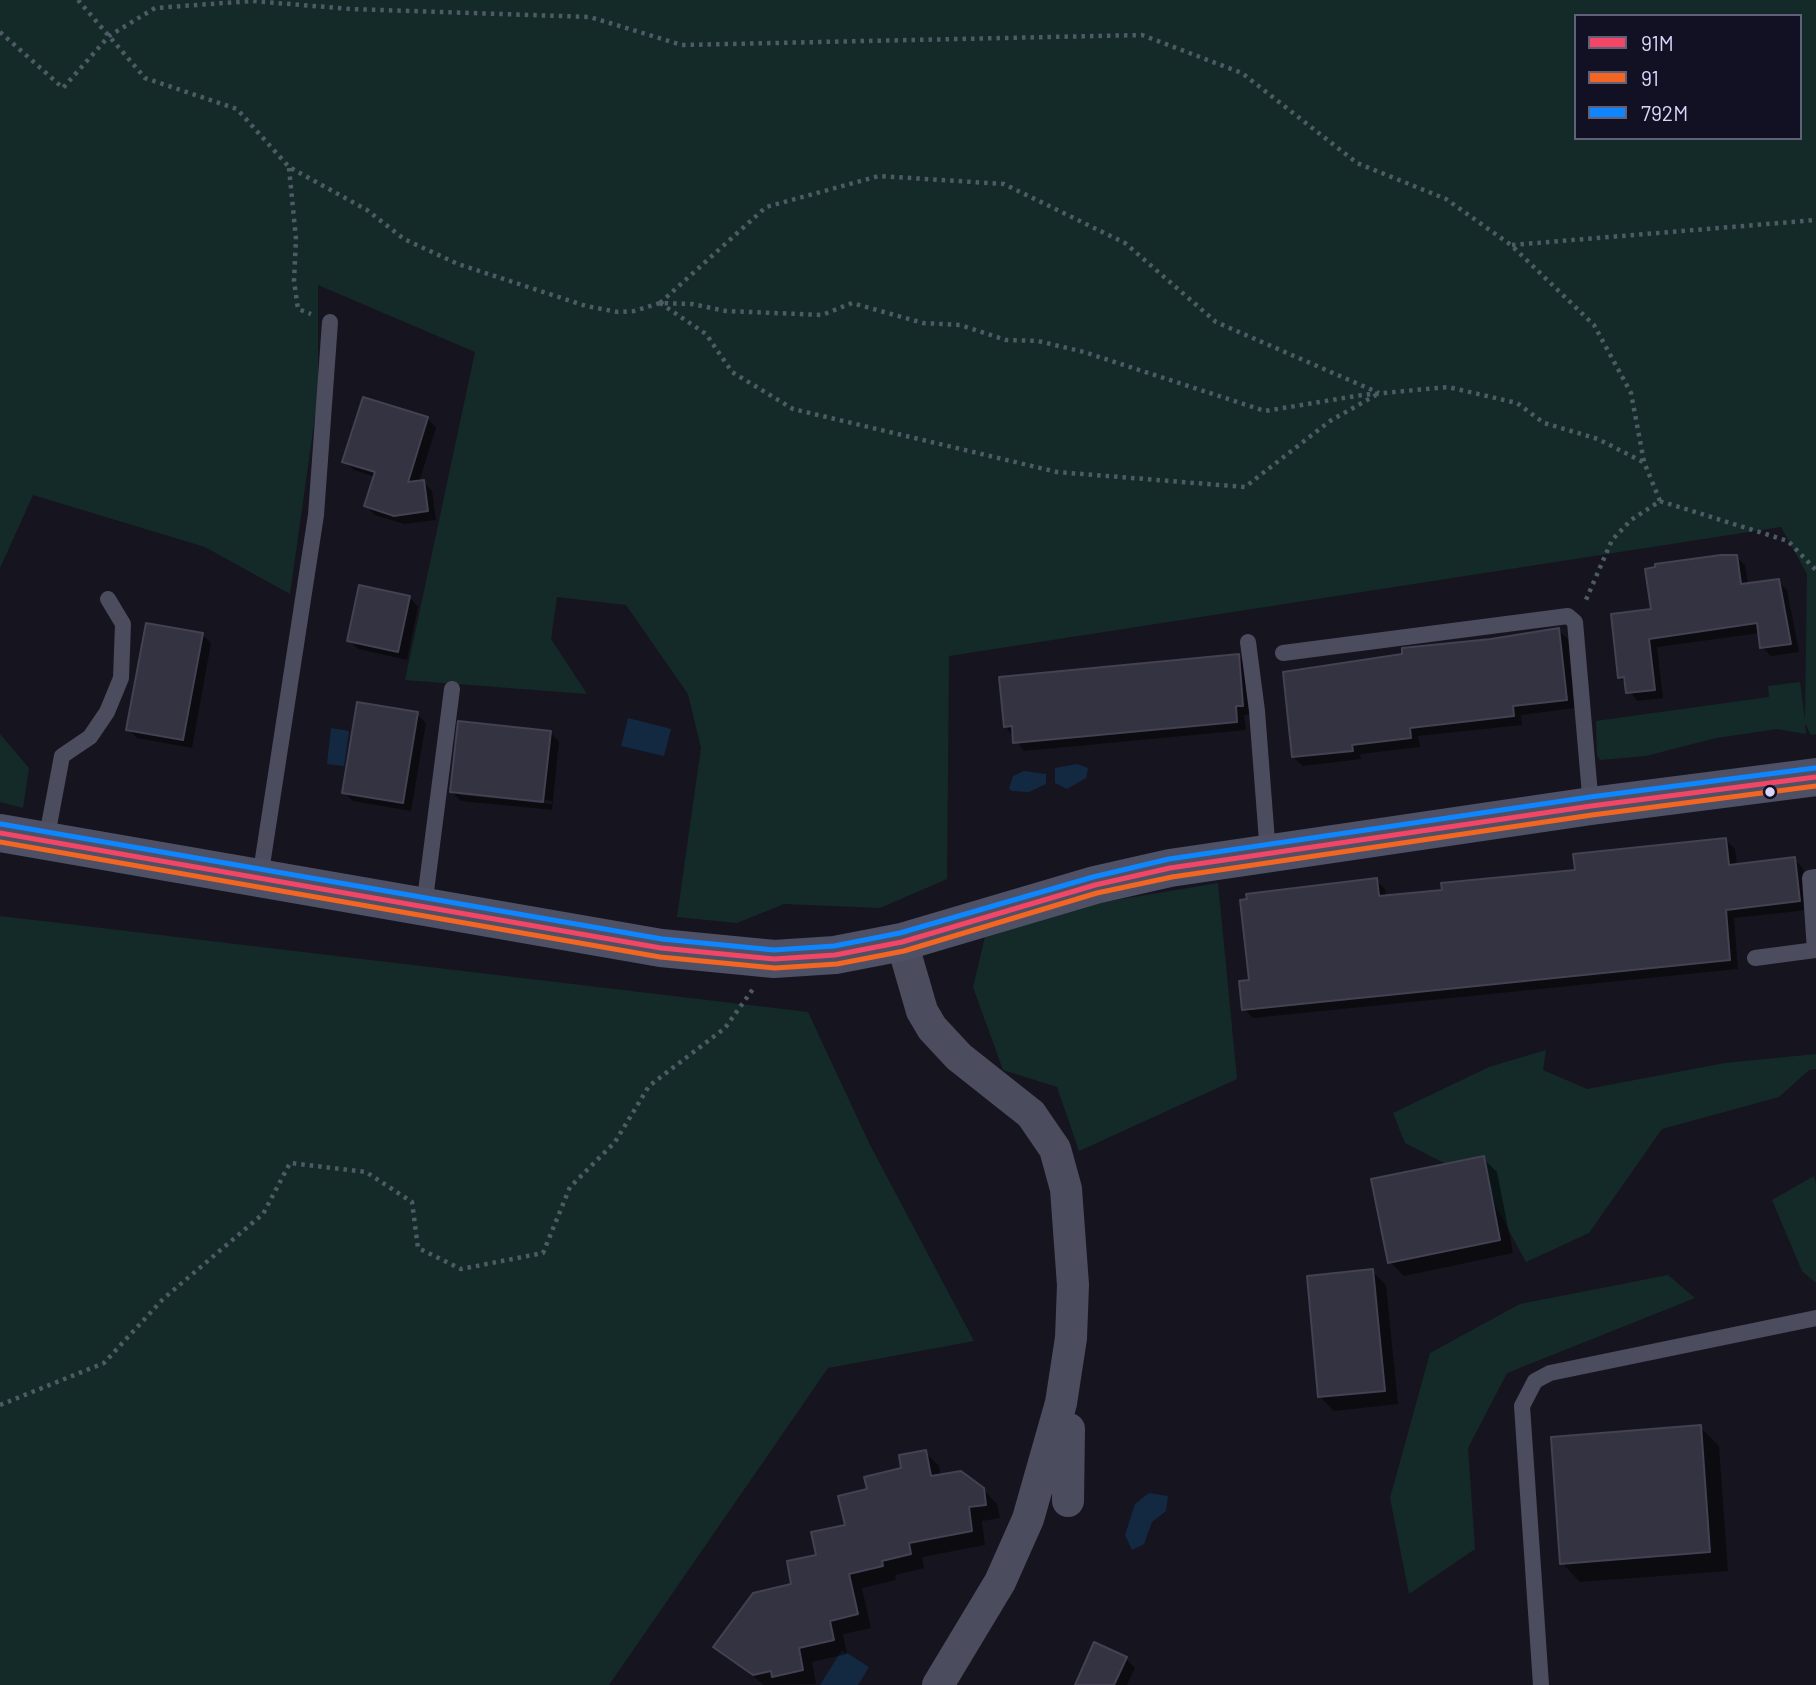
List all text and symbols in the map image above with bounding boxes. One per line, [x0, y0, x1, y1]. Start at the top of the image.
legend [1574, 14, 1802, 140]
text: 91M [1641, 30, 1674, 55]
text: 91 [1641, 65, 1659, 90]
text: 792M [1641, 100, 1688, 125]
unlabelled marker [1763, 785, 1777, 799]

